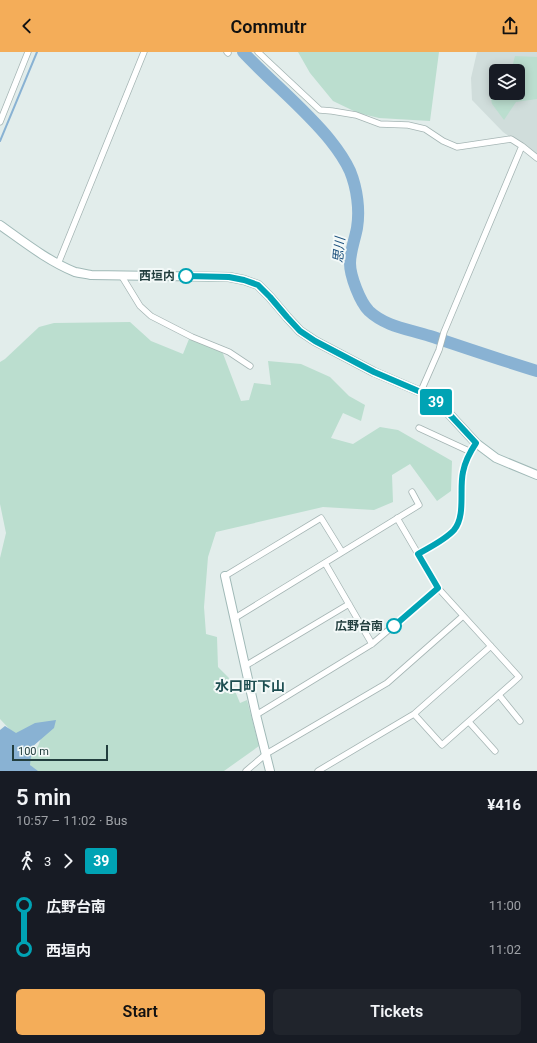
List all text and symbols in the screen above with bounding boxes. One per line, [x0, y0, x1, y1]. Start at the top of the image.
icon: back [16, 15, 38, 37]
icon: share [499, 15, 521, 37]
text: Commutr [231, 16, 306, 37]
map controls [489, 64, 525, 100]
button: layers [489, 64, 525, 100]
water label: 思川 [330, 234, 348, 264]
marker: 西垣内 [178, 268, 194, 284]
place label: 西垣内 [139, 269, 175, 283]
line badge: 39 [418, 389, 454, 415]
text: 39 [428, 394, 444, 410]
marker: 広野台南 [386, 618, 402, 634]
place label: 広野台南 [335, 619, 383, 633]
district label: 水口町下山 [215, 678, 285, 694]
scale bar [12, 743, 108, 762]
text: 100 m [18, 745, 49, 758]
text: 5 min [16, 785, 71, 810]
text: ¥416 [487, 796, 521, 814]
text: 10:57 – 11:02 · Bus [16, 813, 128, 828]
icon: walk [16, 850, 38, 872]
icon: forward [57, 850, 79, 872]
text: 39 [93, 853, 109, 869]
text: 3 [44, 854, 51, 869]
text: 広野台南 [46, 898, 106, 916]
text: 11:00 [489, 898, 521, 913]
text: 西垣内 [46, 942, 91, 960]
text: 11:02 [489, 942, 521, 957]
button: Start [16, 989, 265, 1035]
button: Tickets [273, 989, 521, 1035]

